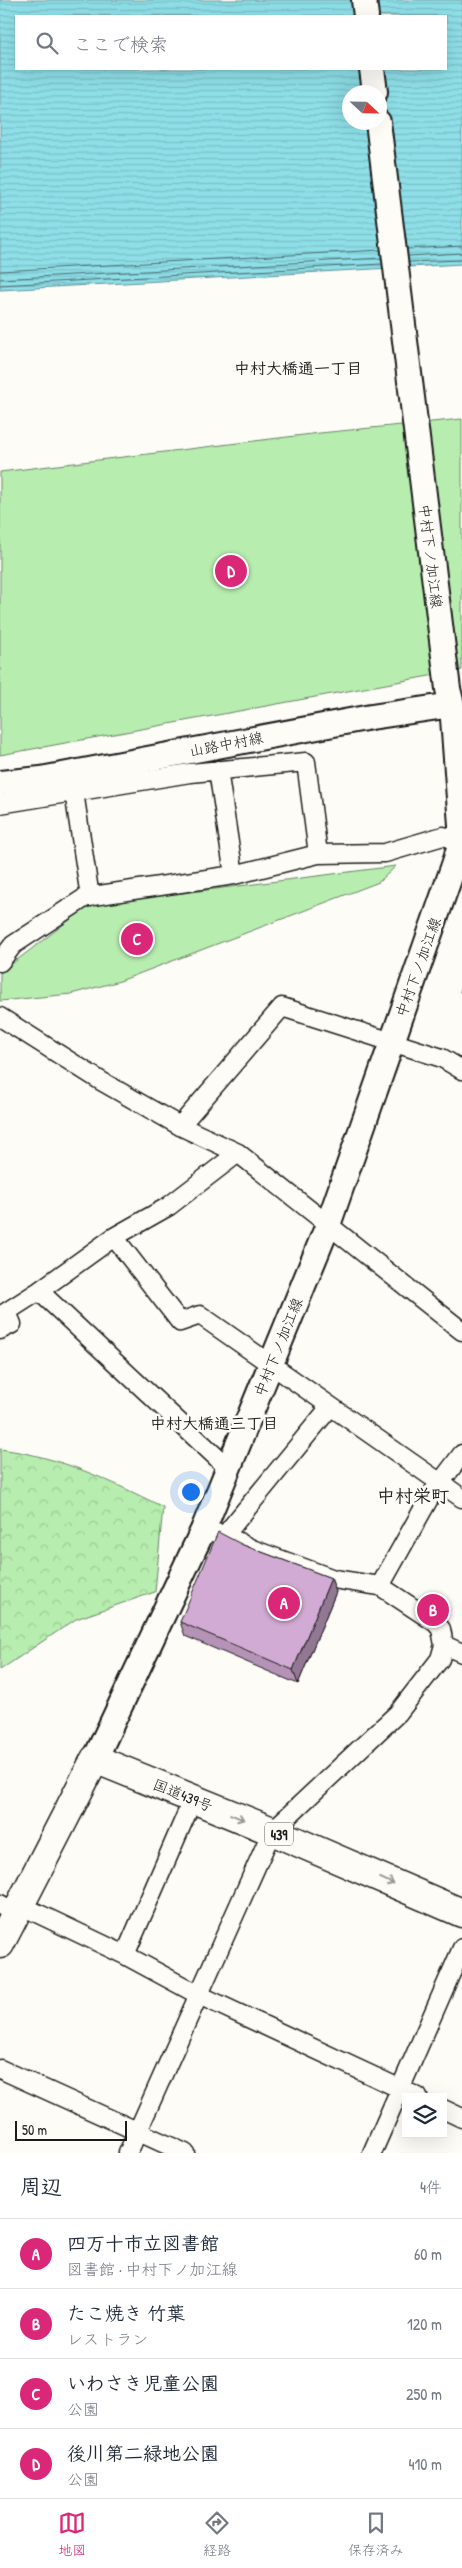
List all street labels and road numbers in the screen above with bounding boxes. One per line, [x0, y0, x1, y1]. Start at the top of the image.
street label: 中村下ノ加江線 [414, 503, 448, 609]
street label: 山路中村線 [187, 727, 265, 761]
street label: 中村下ノ加江線 [390, 914, 446, 1020]
street label: 中村下ノ加江線 [249, 1294, 307, 1400]
street label: 国道439号 [150, 1773, 216, 1817]
road number: 439 [265, 1822, 293, 1846]

